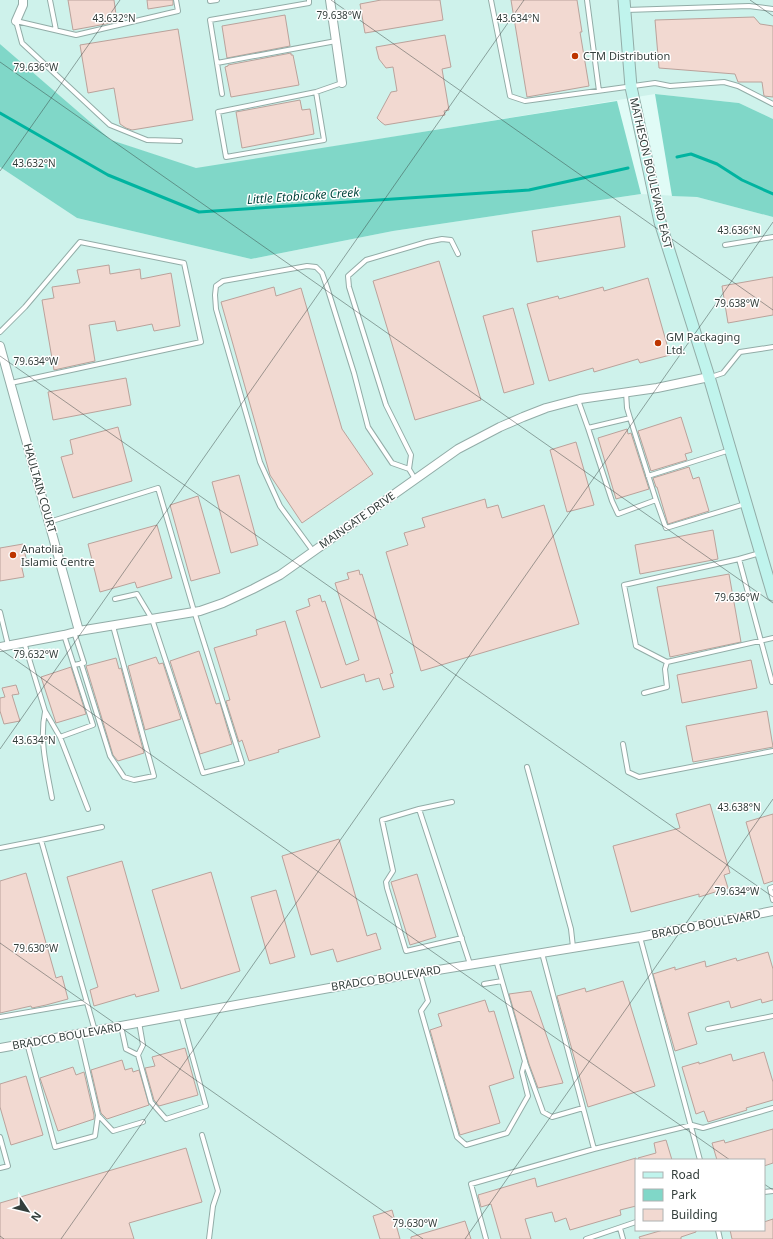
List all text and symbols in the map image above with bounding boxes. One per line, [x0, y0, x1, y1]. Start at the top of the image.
text: 79.638°W [317, 8, 362, 22]
text: 43.632°N [92, 11, 136, 25]
text: 43.634°N [496, 11, 540, 25]
place label: CTM Distribution [583, 48, 670, 63]
marker: CTM Distribution [570, 51, 580, 61]
text: 79.636°W [14, 60, 59, 74]
street label: MATHESON BOULEVARD EAST [627, 96, 676, 250]
text: 43.632°N [12, 156, 56, 170]
water label: Little Etobicoke Creek [246, 183, 361, 208]
text: 43.636°N [717, 223, 761, 237]
text: 79.638°W [715, 296, 760, 310]
place label: GM Packaging Ltd. [666, 329, 740, 357]
marker: GM Packaging Ltd. [653, 338, 663, 348]
text: 79.634°W [14, 354, 59, 368]
street label: HAULTAIN COURT [21, 441, 60, 534]
street label: MAINGATE DRIVE [316, 488, 398, 551]
place label: Anatolia Islamic Centre [21, 541, 95, 569]
marker: Anatolia Islamic Centre [8, 550, 18, 560]
text: 79.636°W [715, 590, 760, 604]
text: 79.632°W [14, 647, 59, 661]
text: 43.634°N [12, 733, 56, 747]
text: 43.638°N [717, 800, 761, 814]
text: 79.634°W [715, 884, 760, 898]
street label: BRADCO BOULEVARD [650, 906, 762, 941]
text: 79.630°W [14, 941, 59, 955]
street label: BRADCO BOULEVARD [330, 961, 442, 994]
street label: BRADCO BOULEVARD [11, 1018, 123, 1053]
legend [635, 1159, 765, 1231]
text: Road [671, 1166, 700, 1183]
text: Park [671, 1186, 697, 1203]
north arrow [8, 1191, 48, 1231]
text: Building [671, 1206, 718, 1223]
text: N [28, 1209, 45, 1225]
text: 79.630°W [393, 1216, 438, 1230]

